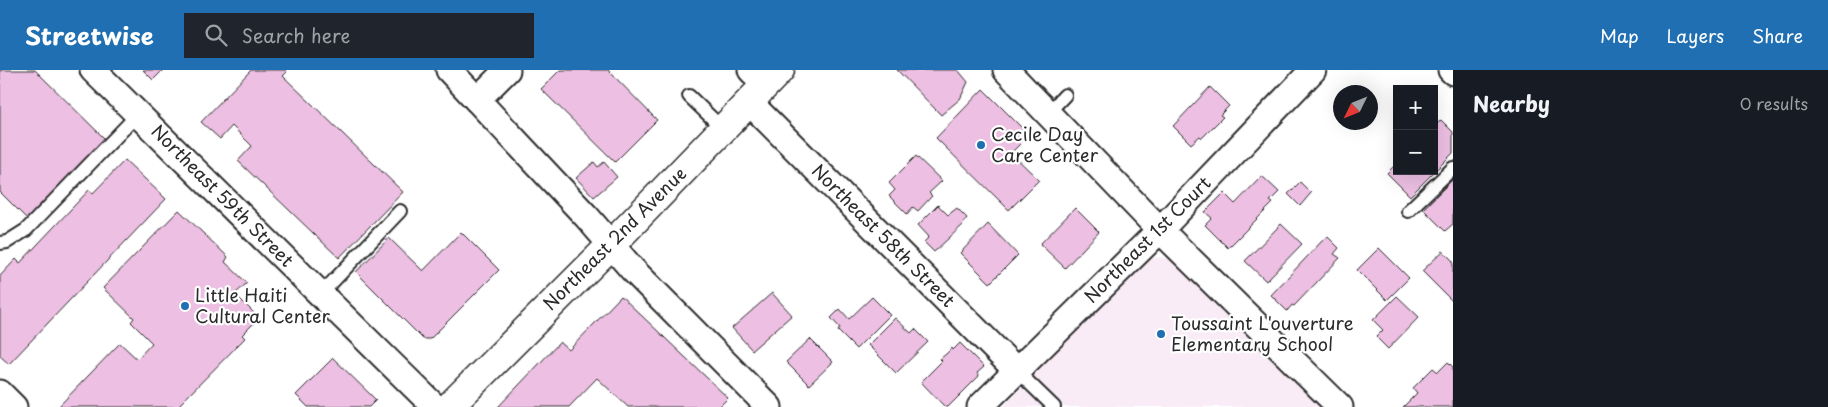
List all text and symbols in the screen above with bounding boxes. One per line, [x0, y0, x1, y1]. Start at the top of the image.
search box [184, 13, 534, 58]
text: Streetwise [25, 17, 154, 53]
icon: search [202, 21, 230, 49]
text: Search here [242, 21, 350, 49]
text: Map [1600, 22, 1639, 49]
text: Layers [1667, 22, 1724, 49]
text: Share [1752, 22, 1803, 49]
north arrow [1333, 85, 1378, 130]
map controls [1393, 85, 1438, 175]
button: + [1393, 85, 1438, 130]
text: Nearby [1473, 87, 1550, 119]
text: 0 results [1740, 91, 1808, 115]
street label: Northeast 59th Street [146, 118, 300, 272]
place label: Cecile Day Care Center [991, 120, 1099, 168]
button: − [1393, 130, 1438, 175]
marker: Cecile Day Care Center [975, 139, 987, 151]
street label: Northeast 58th Street [806, 157, 962, 313]
street label: Northeast 2nd Avenue [536, 160, 692, 316]
street label: Northeast 1st Court [1077, 169, 1216, 308]
place label: Little Haiti Cultural Center [195, 281, 331, 329]
marker: Little Haiti Cultural Center [179, 300, 191, 312]
place label: Toussaint L'ouverture Elementary School [1171, 309, 1354, 357]
marker: Toussaint L'ouverture Elementary School [1155, 328, 1167, 340]

